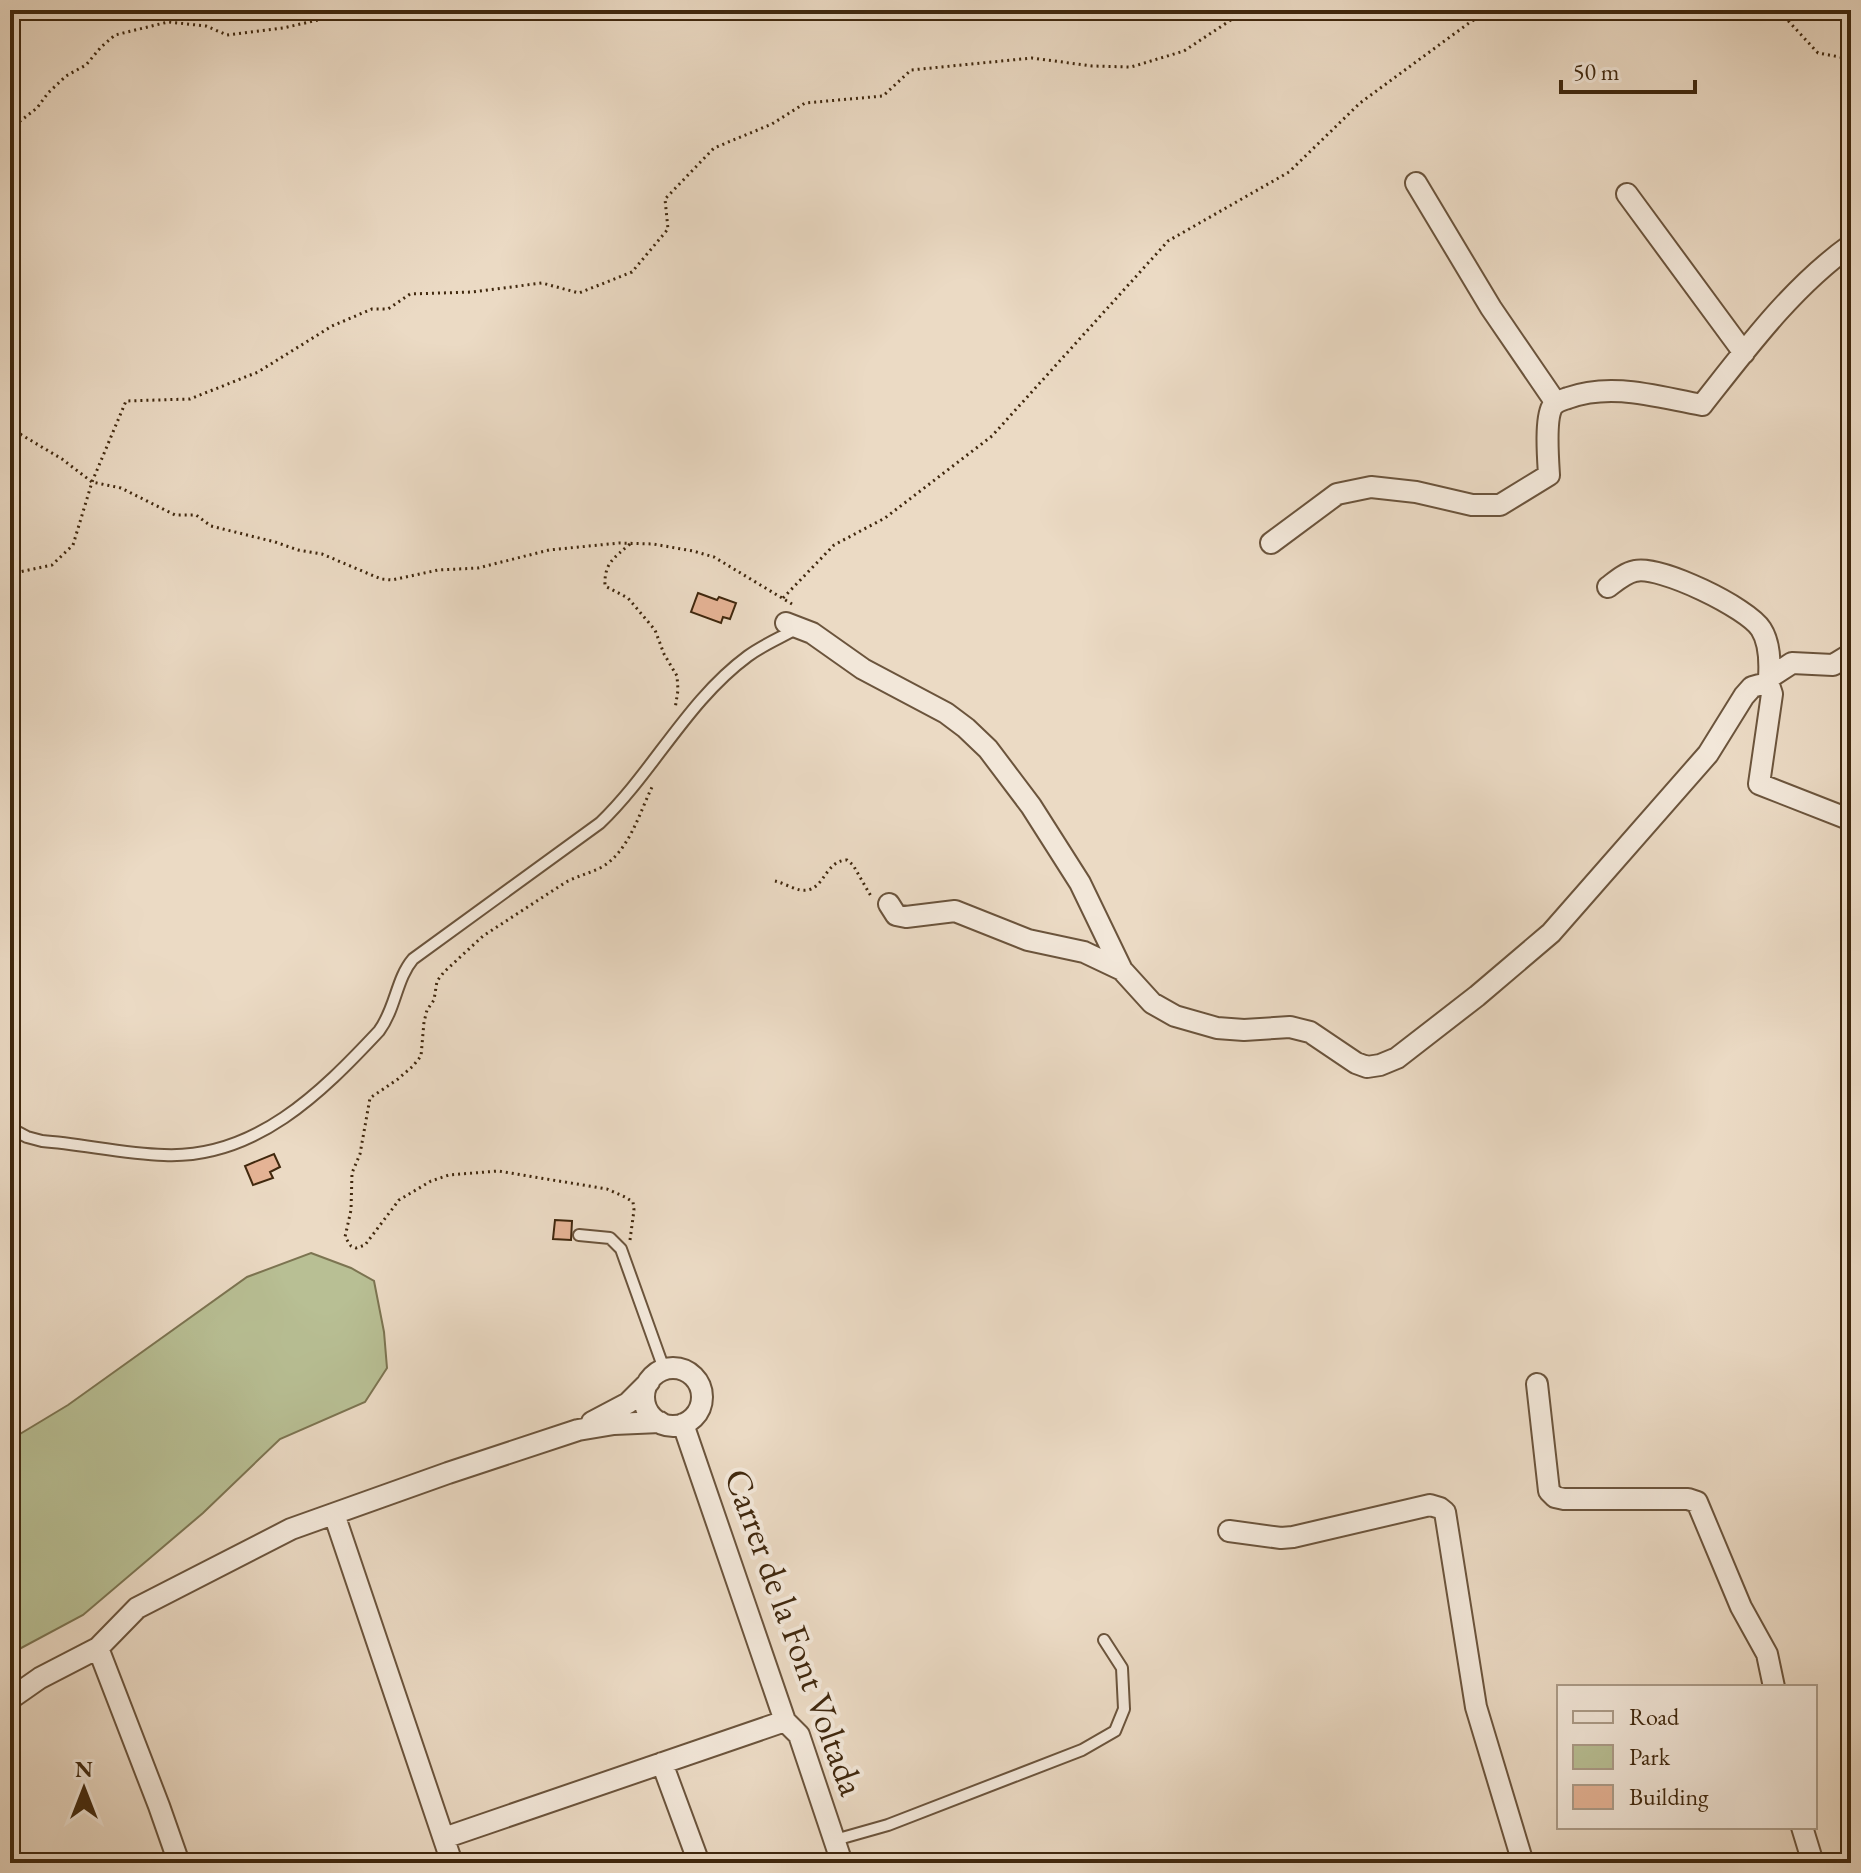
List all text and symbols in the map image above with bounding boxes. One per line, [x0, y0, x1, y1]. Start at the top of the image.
scale bar [1561, 44, 1695, 94]
text: 50 m [1573, 56, 1620, 87]
street label: Carrer de la Font Voltada [714, 1462, 876, 1802]
legend [1557, 1685, 1817, 1829]
text: Road [1629, 1701, 1680, 1732]
text: Park [1629, 1741, 1671, 1772]
north arrow [44, 1749, 124, 1829]
text: N [75, 1755, 93, 1784]
text: Building [1629, 1781, 1709, 1812]

